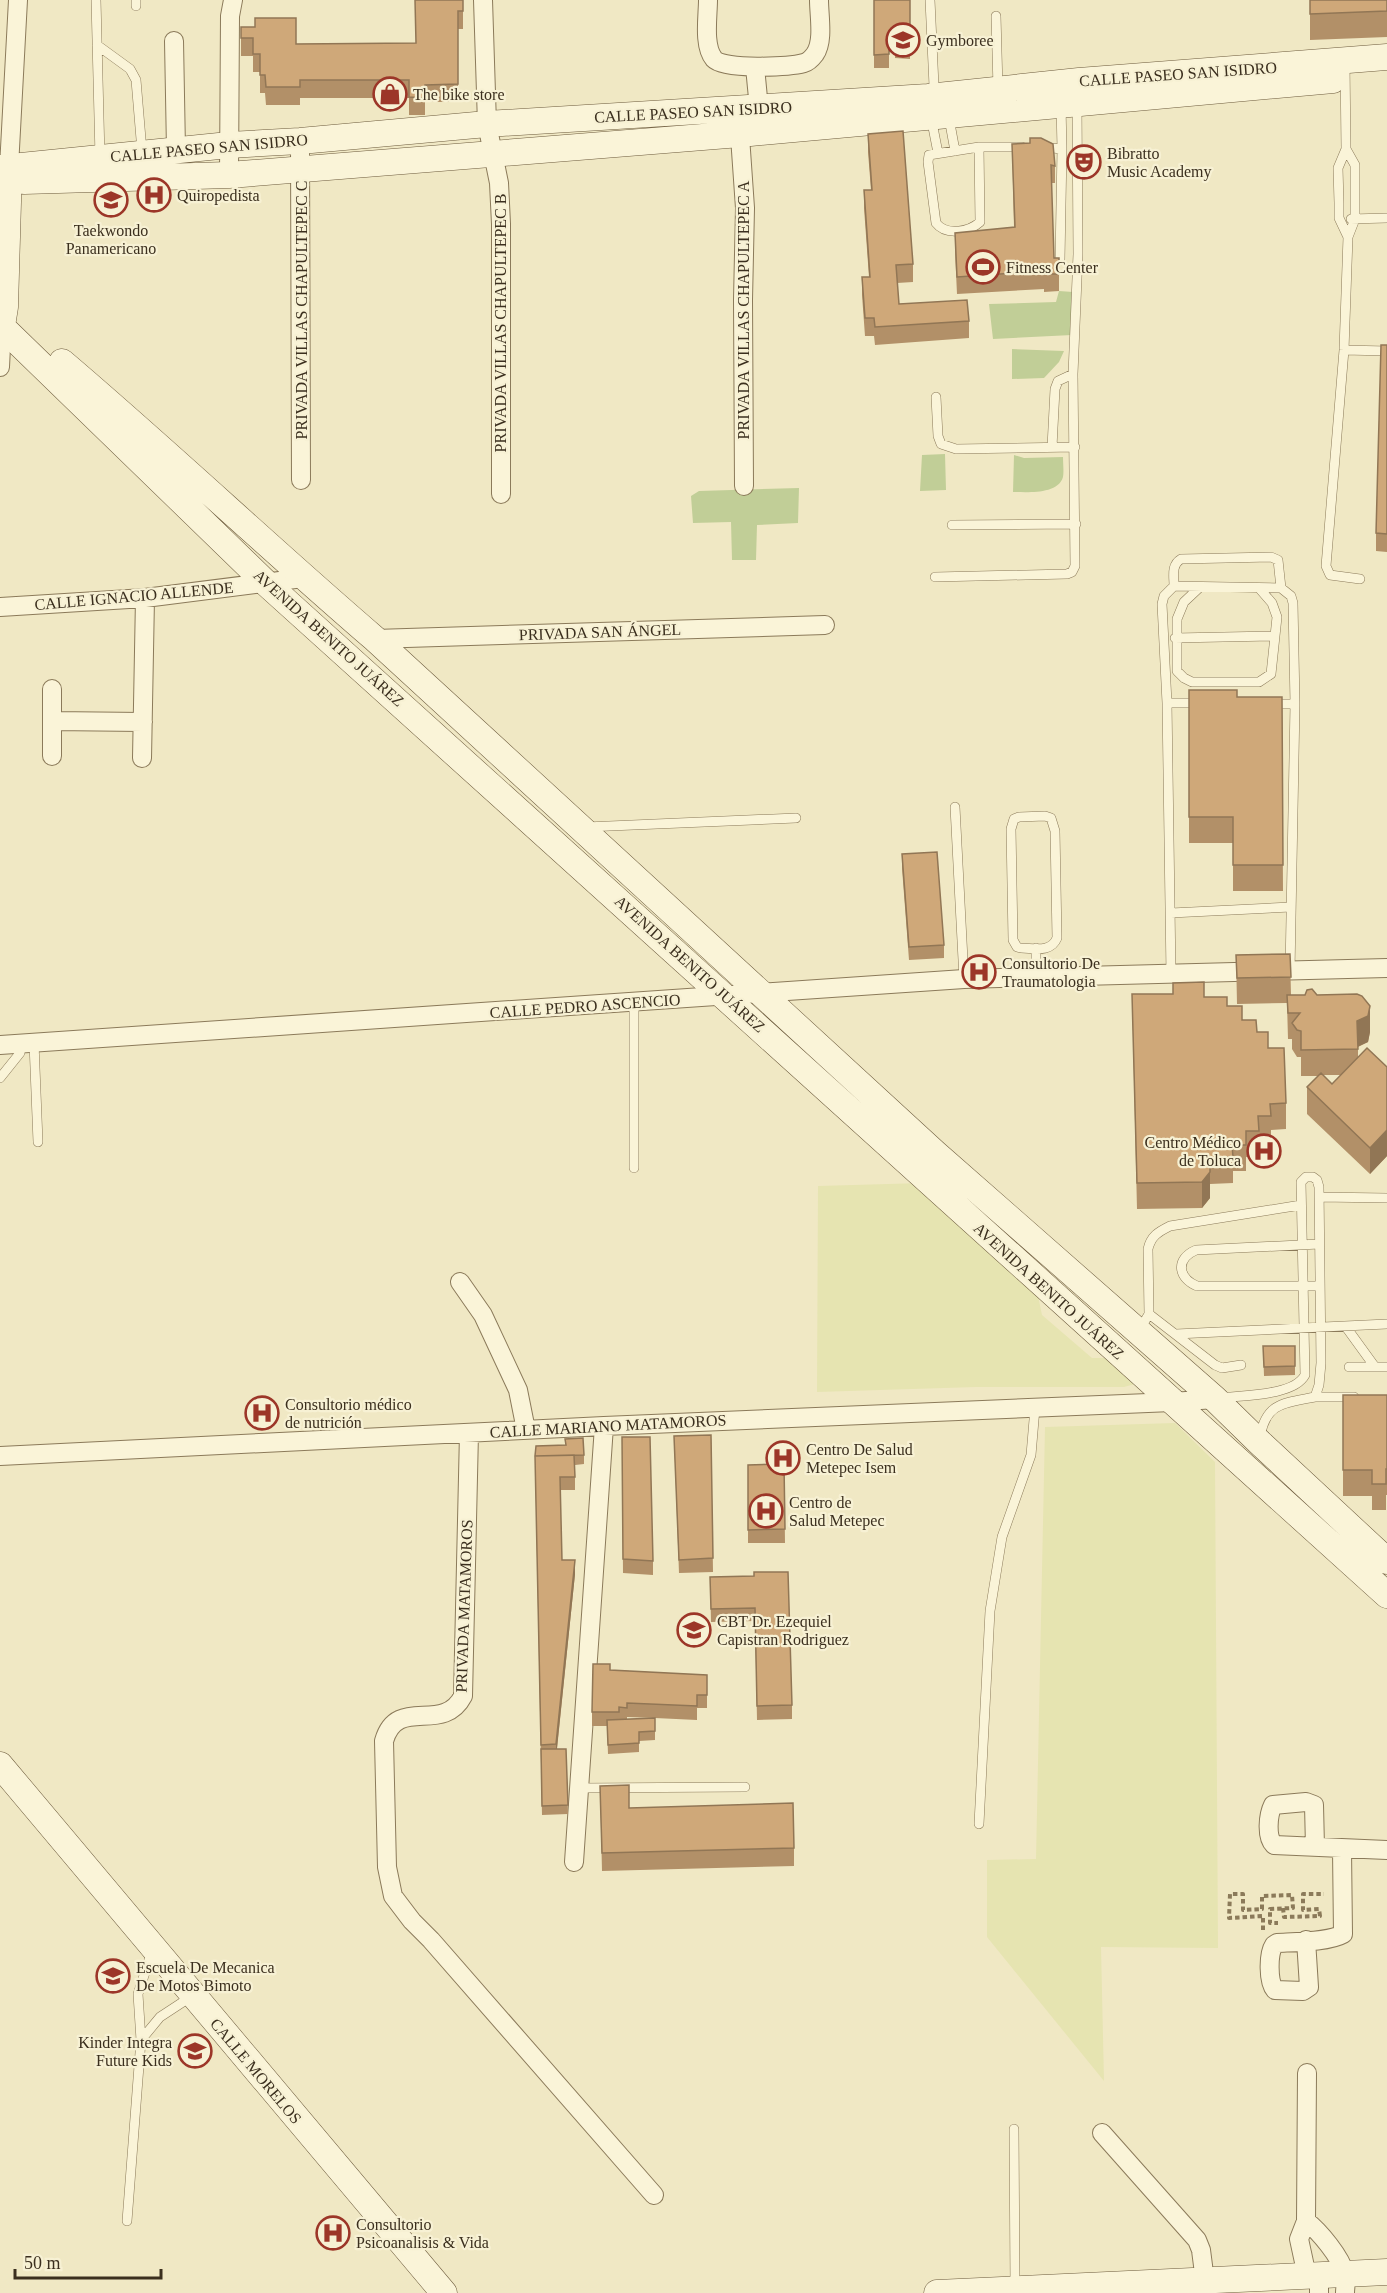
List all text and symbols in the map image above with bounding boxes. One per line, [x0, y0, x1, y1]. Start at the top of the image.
school or university icon: Gymboree [885, 22, 921, 58]
place label: Gymboree [926, 32, 994, 50]
street label: CALLE PASEO SAN ISIDRO [1079, 59, 1277, 89]
shop icon: The bike store [372, 76, 408, 112]
place label: The bike store [413, 86, 505, 103]
street label: CALLE PASEO SAN ISIDRO [594, 98, 792, 126]
street label: CALLE PASEO SAN ISIDRO [110, 131, 308, 165]
theatre icon: Bibratto Music Academy [1066, 144, 1102, 180]
place label: Bibratto Music Academy [1107, 145, 1211, 181]
hospital icon: Quiropedista [136, 177, 172, 213]
street label: PRIVADA VILLAS CHAPULTEPEC A [735, 180, 752, 439]
street label: PRIVADA VILLAS CHAPULTEPEC C [293, 181, 310, 439]
school or university icon: Taekwondo Panamericano [93, 182, 129, 218]
place label: Quiropedista [177, 187, 260, 205]
street label: PRIVADA VILLAS CHAPULTEPEC B [492, 194, 509, 452]
place label: Taekwondo Panamericano [66, 222, 156, 257]
sports icon: Fitness Center [965, 249, 1001, 285]
place label: Fitness Center [1006, 259, 1099, 276]
street label: AVENIDA BENITO JUÁREZ [251, 565, 408, 710]
street label: CALLE IGNACIO ALLENDE [34, 579, 234, 613]
street label: PRIVADA SAN ÁNGEL [519, 620, 681, 643]
street label: AVENIDA BENITO JUÁREZ [612, 891, 769, 1036]
hospital icon: Consultorio De Traumatologia [961, 954, 997, 990]
place label: Consultorio De Traumatologia [1002, 955, 1100, 991]
street label: CALLE PEDRO ASCENCIO [489, 991, 681, 1021]
hospital icon: Centro Médico de Toluca [1246, 1133, 1282, 1169]
place label: Centro Médico de Toluca [1145, 1134, 1241, 1169]
street label: AVENIDA BENITO JUÁREZ [971, 1218, 1128, 1363]
hospital icon: Consultorio médico de nutrición [244, 1395, 280, 1431]
place label: Consultorio médico de nutrición [285, 1396, 412, 1431]
street label: CALLE MARIANO MATAMOROS [489, 1411, 727, 1441]
hospital icon: Centro De Salud Metepec Isem [765, 1440, 801, 1476]
place label: Centro De Salud Metepec Isem [806, 1441, 913, 1477]
hospital icon: Centro de Salud Metepec [748, 1493, 784, 1529]
place label: Centro de Salud Metepec [789, 1494, 885, 1530]
street label: PRIVADA MATAMOROS [452, 1519, 476, 1693]
school or university icon: CBT Dr. Ezequiel Capistran Rodriguez [676, 1612, 712, 1648]
place label: CBT Dr. Ezequiel Capistran Rodriguez [717, 1613, 849, 1649]
school or university icon: Escuela De Mecanica De Motos Bimoto [95, 1958, 131, 1994]
place label: Escuela De Mecanica De Motos Bimoto [136, 1959, 275, 1994]
street label: CALLE MORELOS [207, 2015, 305, 2127]
school or university icon: Kinder Integra Future Kids [177, 2033, 213, 2069]
place label: Kinder Integra Future Kids [78, 2034, 172, 2069]
hospital icon: Consultorio Psicoanalisis & Vida [315, 2215, 351, 2251]
place label: Consultorio Psicoanalisis & Vida [356, 2216, 489, 2251]
scale bar [15, 2242, 160, 2280]
text: 50 m [24, 2253, 61, 2273]

